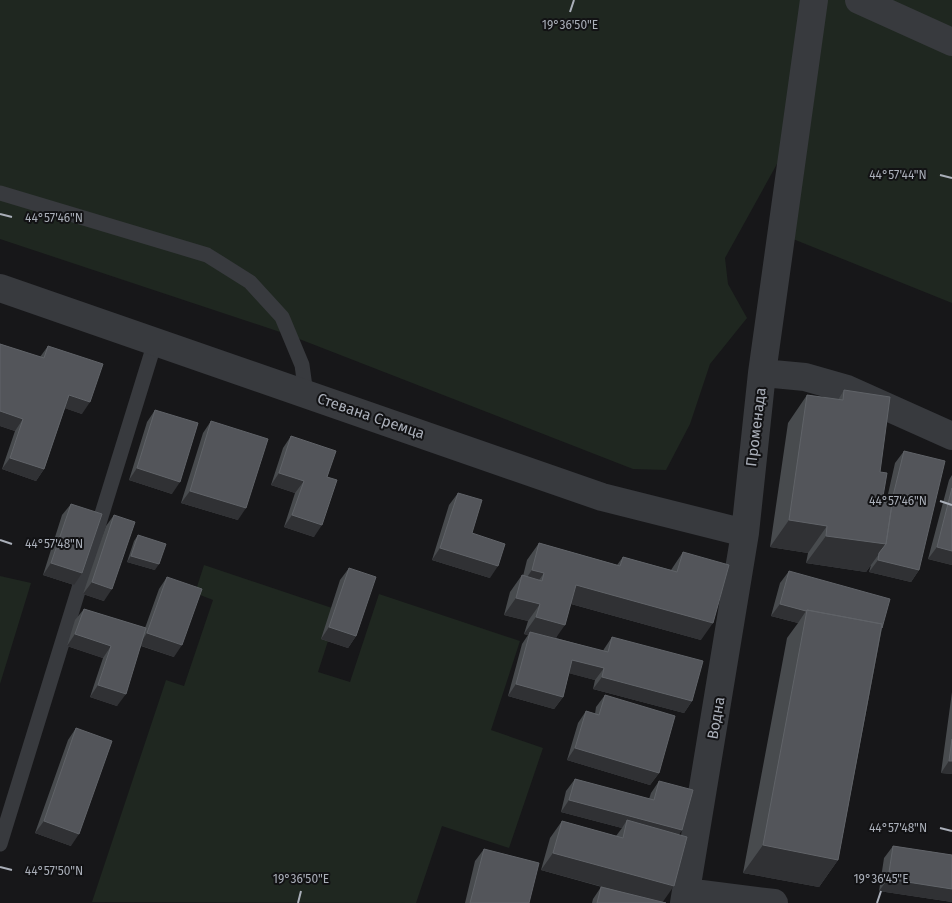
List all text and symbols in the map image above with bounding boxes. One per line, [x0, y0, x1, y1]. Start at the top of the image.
text: 19°36'50"E [542, 18, 598, 32]
text: 44°57'44"N [869, 168, 927, 182]
text: 44°57'46"N [25, 211, 83, 225]
street label: Променада [742, 386, 770, 468]
street label: Стевана Сремца [315, 389, 427, 443]
text: 44°57'46"N [869, 494, 927, 508]
text: 44°57'48"N [25, 537, 83, 551]
street label: Водна [703, 695, 729, 741]
text: 44°57'48"N [869, 821, 927, 835]
text: 44°57'50"N [25, 864, 83, 878]
text: 19°36'50"E [273, 872, 329, 886]
text: 19°36'45"E [853, 872, 909, 886]

